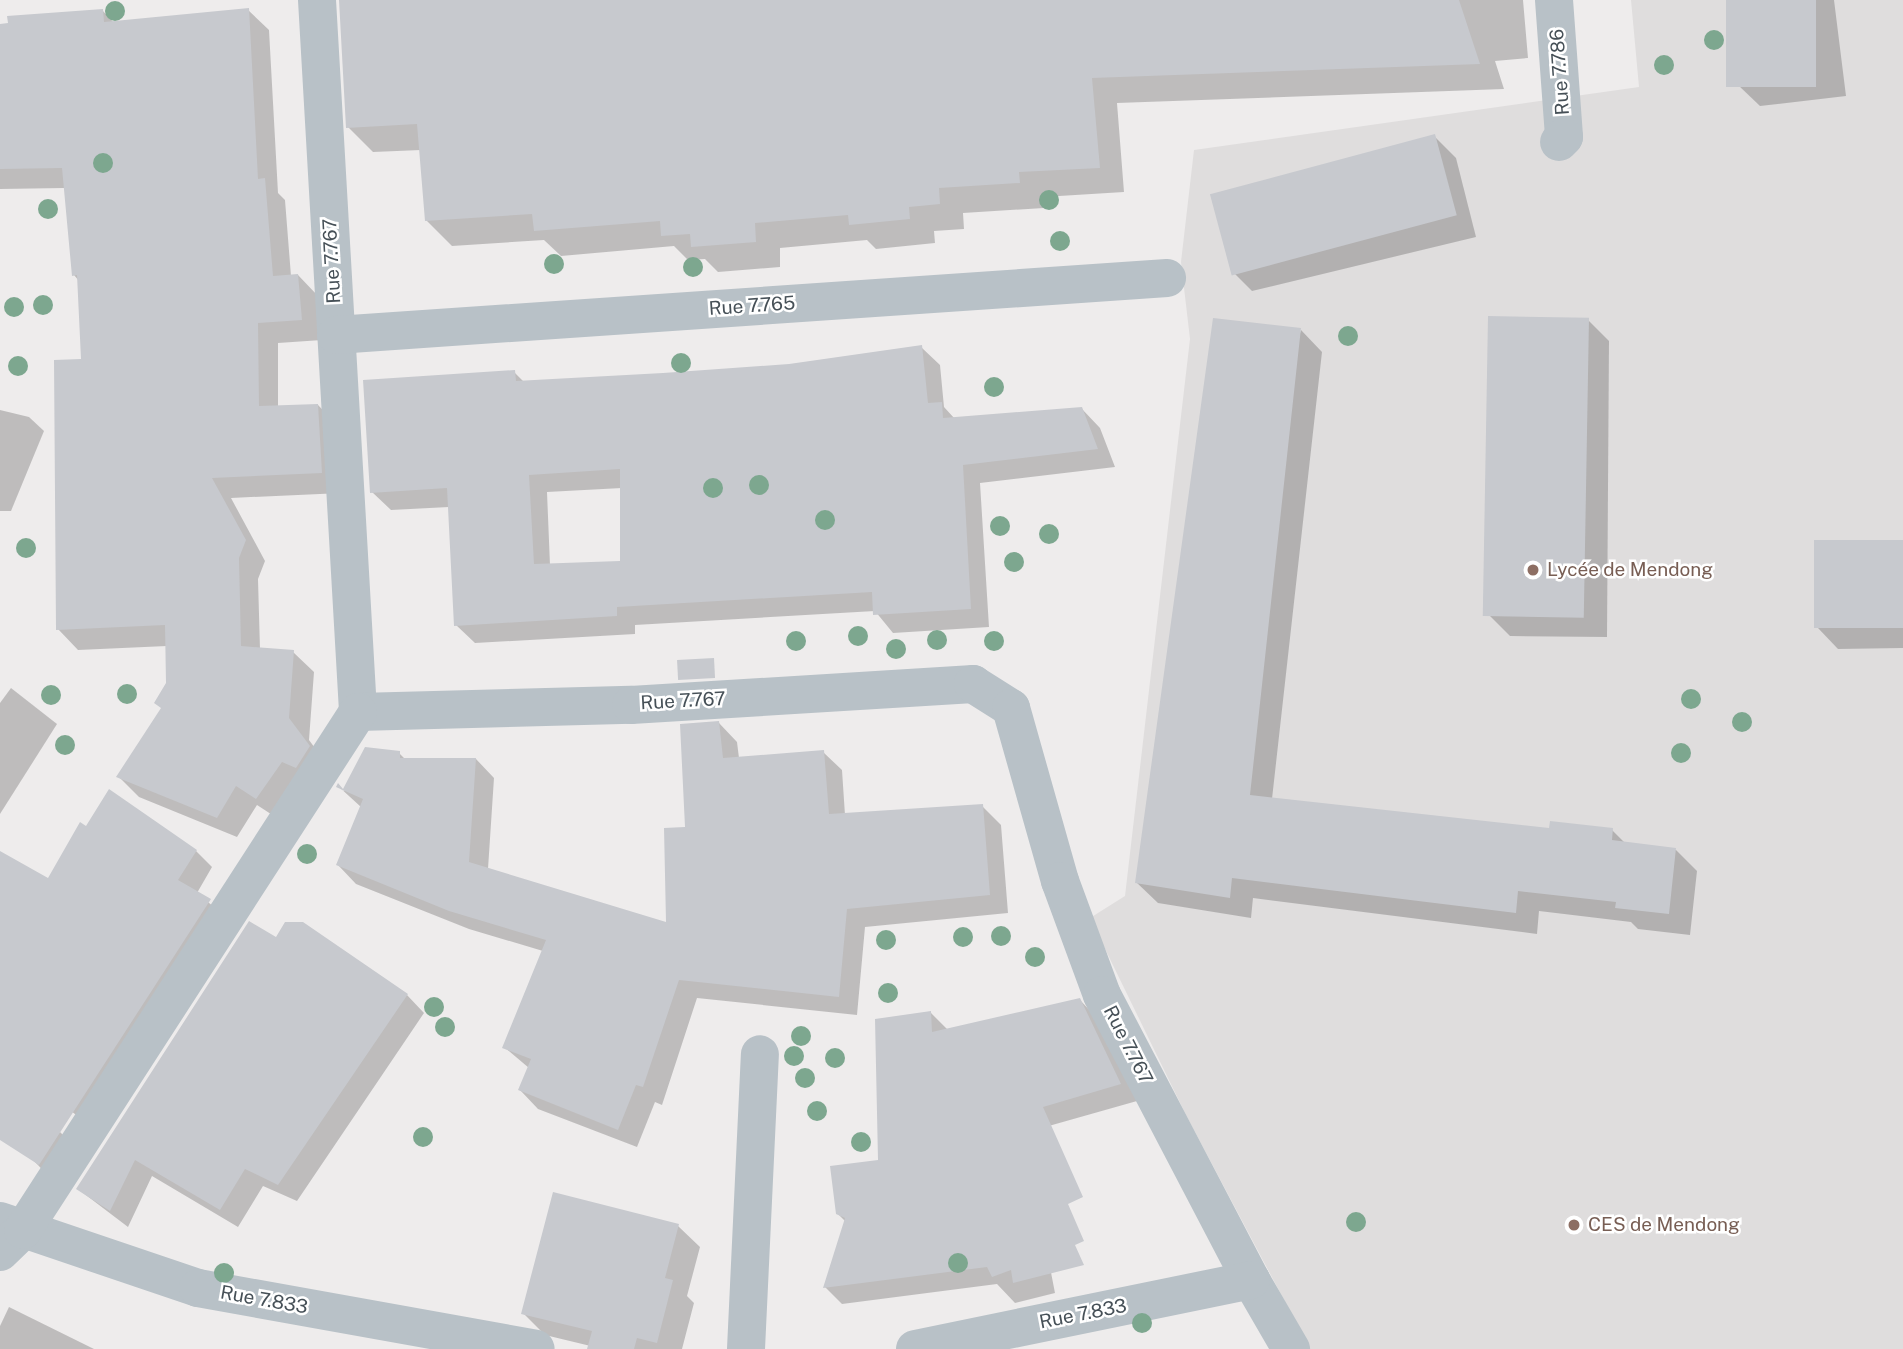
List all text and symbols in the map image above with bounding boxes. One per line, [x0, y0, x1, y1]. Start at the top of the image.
street label: Rue 7.786 [1546, 28, 1574, 116]
street label: Rue 7.767 [318, 218, 346, 304]
street label: Rue 7.765 [708, 292, 796, 320]
place label: Lycée de Mendong [1547, 559, 1714, 581]
marker: Lycée de Mendong [1525, 562, 1541, 578]
street label: Rue 7.767 [640, 687, 726, 715]
street label: Rue 7.767 [1098, 1002, 1158, 1088]
place label: CES de Mendong [1588, 1214, 1740, 1236]
marker: CES de Mendong [1566, 1217, 1582, 1233]
street label: Rue 7.833 [218, 1281, 310, 1319]
street label: Rue 7.833 [1037, 1294, 1129, 1334]

